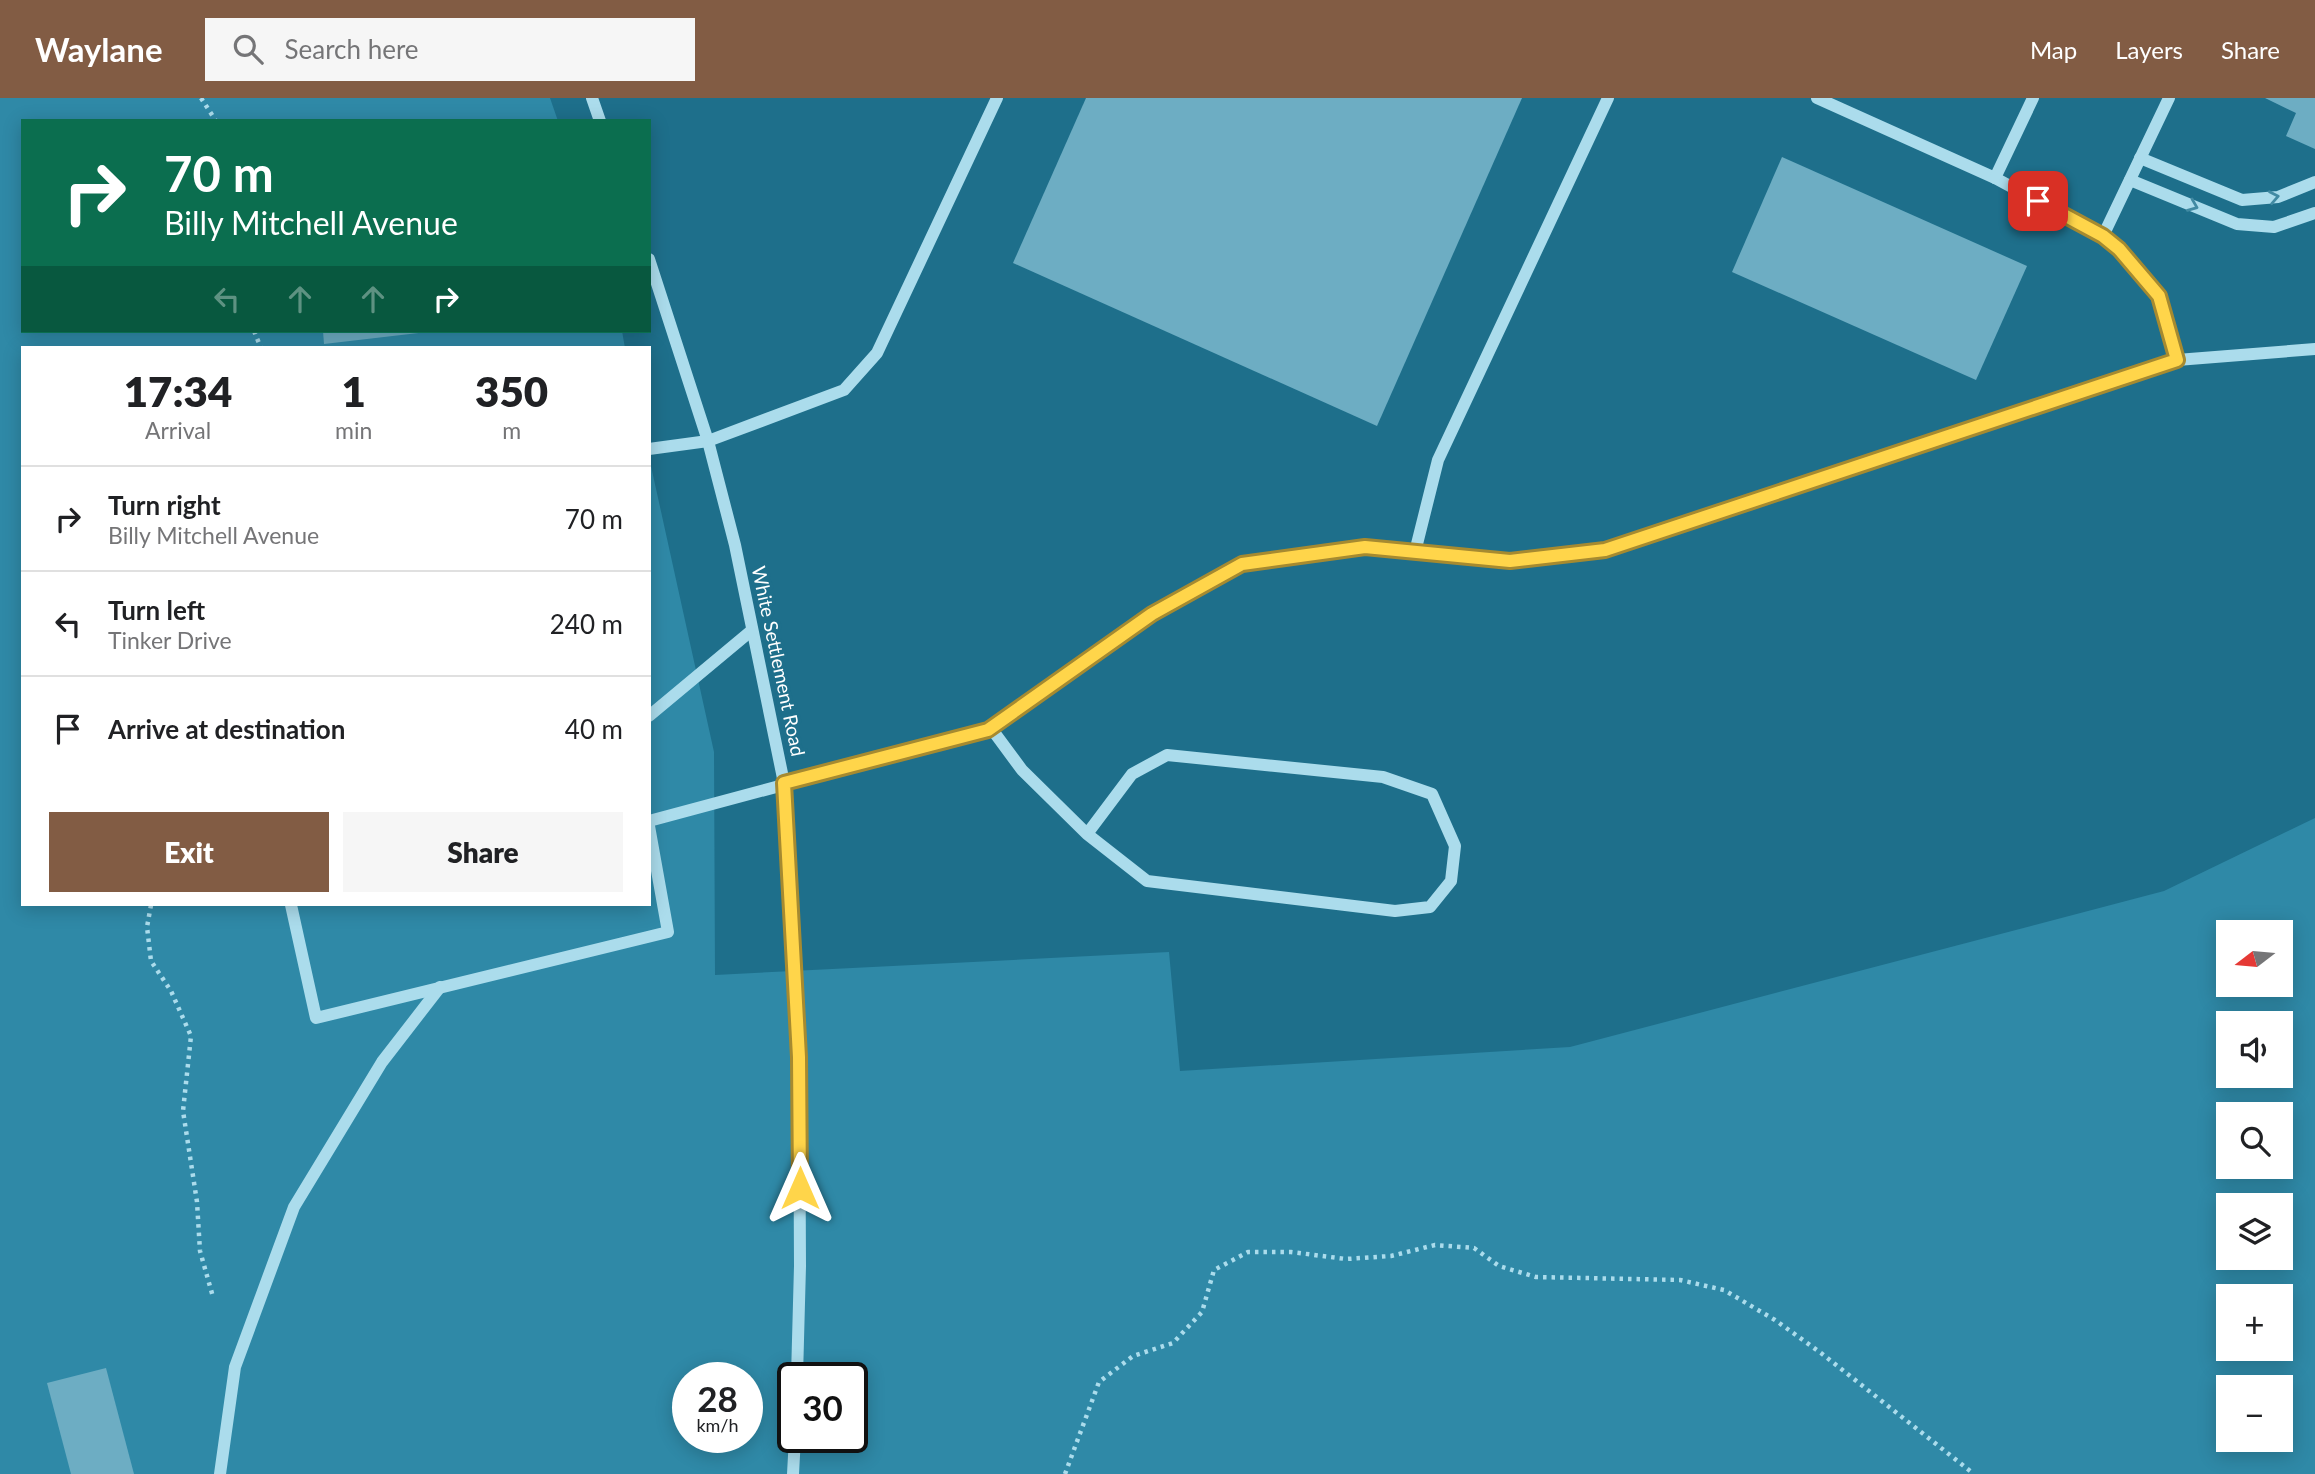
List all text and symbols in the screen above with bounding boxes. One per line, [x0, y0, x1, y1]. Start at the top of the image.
search box [205, 18, 695, 81]
text: Waylane [35, 29, 163, 69]
icon: search [229, 30, 267, 68]
text: Search here [285, 33, 419, 65]
text: Map [2030, 35, 2077, 64]
text: Layers [2115, 35, 2183, 64]
text: Share [2221, 35, 2280, 64]
text: 70 m [164, 144, 274, 202]
icon: right [49, 147, 140, 238]
pin [2008, 171, 2068, 231]
icon: arrive [2019, 182, 2057, 220]
one-way arrow [2268, 190, 2280, 205]
one-way arrow [2186, 198, 2199, 212]
text: Billy Mitchell Avenue [164, 203, 458, 242]
icon: left [208, 280, 246, 318]
icon: ahead [281, 280, 319, 318]
icon: ahead [354, 280, 392, 318]
icon: right [427, 280, 465, 318]
text: 17:34 [124, 366, 232, 416]
text: 1 [342, 366, 366, 416]
text: 350 [475, 366, 548, 416]
text: Arrival [145, 416, 211, 444]
text: min [335, 416, 372, 444]
text: m [502, 416, 521, 444]
text: Turn right [108, 489, 221, 521]
icon: right [49, 500, 87, 538]
text: 70 m [565, 503, 623, 535]
text: Billy Mitchell Avenue [108, 521, 319, 549]
street label: White Settlement Road [748, 564, 810, 758]
text: Turn left [108, 594, 205, 626]
icon: left [49, 605, 87, 643]
text: 240 m [550, 608, 623, 640]
text: Tinker Drive [108, 626, 232, 654]
icon: arrive [49, 710, 87, 748]
text: Arrive at destination [108, 713, 345, 745]
text: 40 m [565, 713, 623, 745]
button: Exit [49, 812, 329, 892]
button: Share [343, 812, 623, 892]
north arrow [2216, 920, 2292, 998]
map controls [2216, 920, 2293, 1452]
button: sound [2216, 1011, 2293, 1088]
button: search [2216, 1102, 2293, 1179]
position arrow [763, 1151, 837, 1225]
button: layers [2216, 1193, 2293, 1270]
button: + [2216, 1284, 2293, 1361]
speed limit sign: 30 [777, 1362, 868, 1453]
button: − [2216, 1375, 2293, 1452]
text: 28 [697, 1377, 738, 1419]
text: km/h [696, 1414, 739, 1436]

